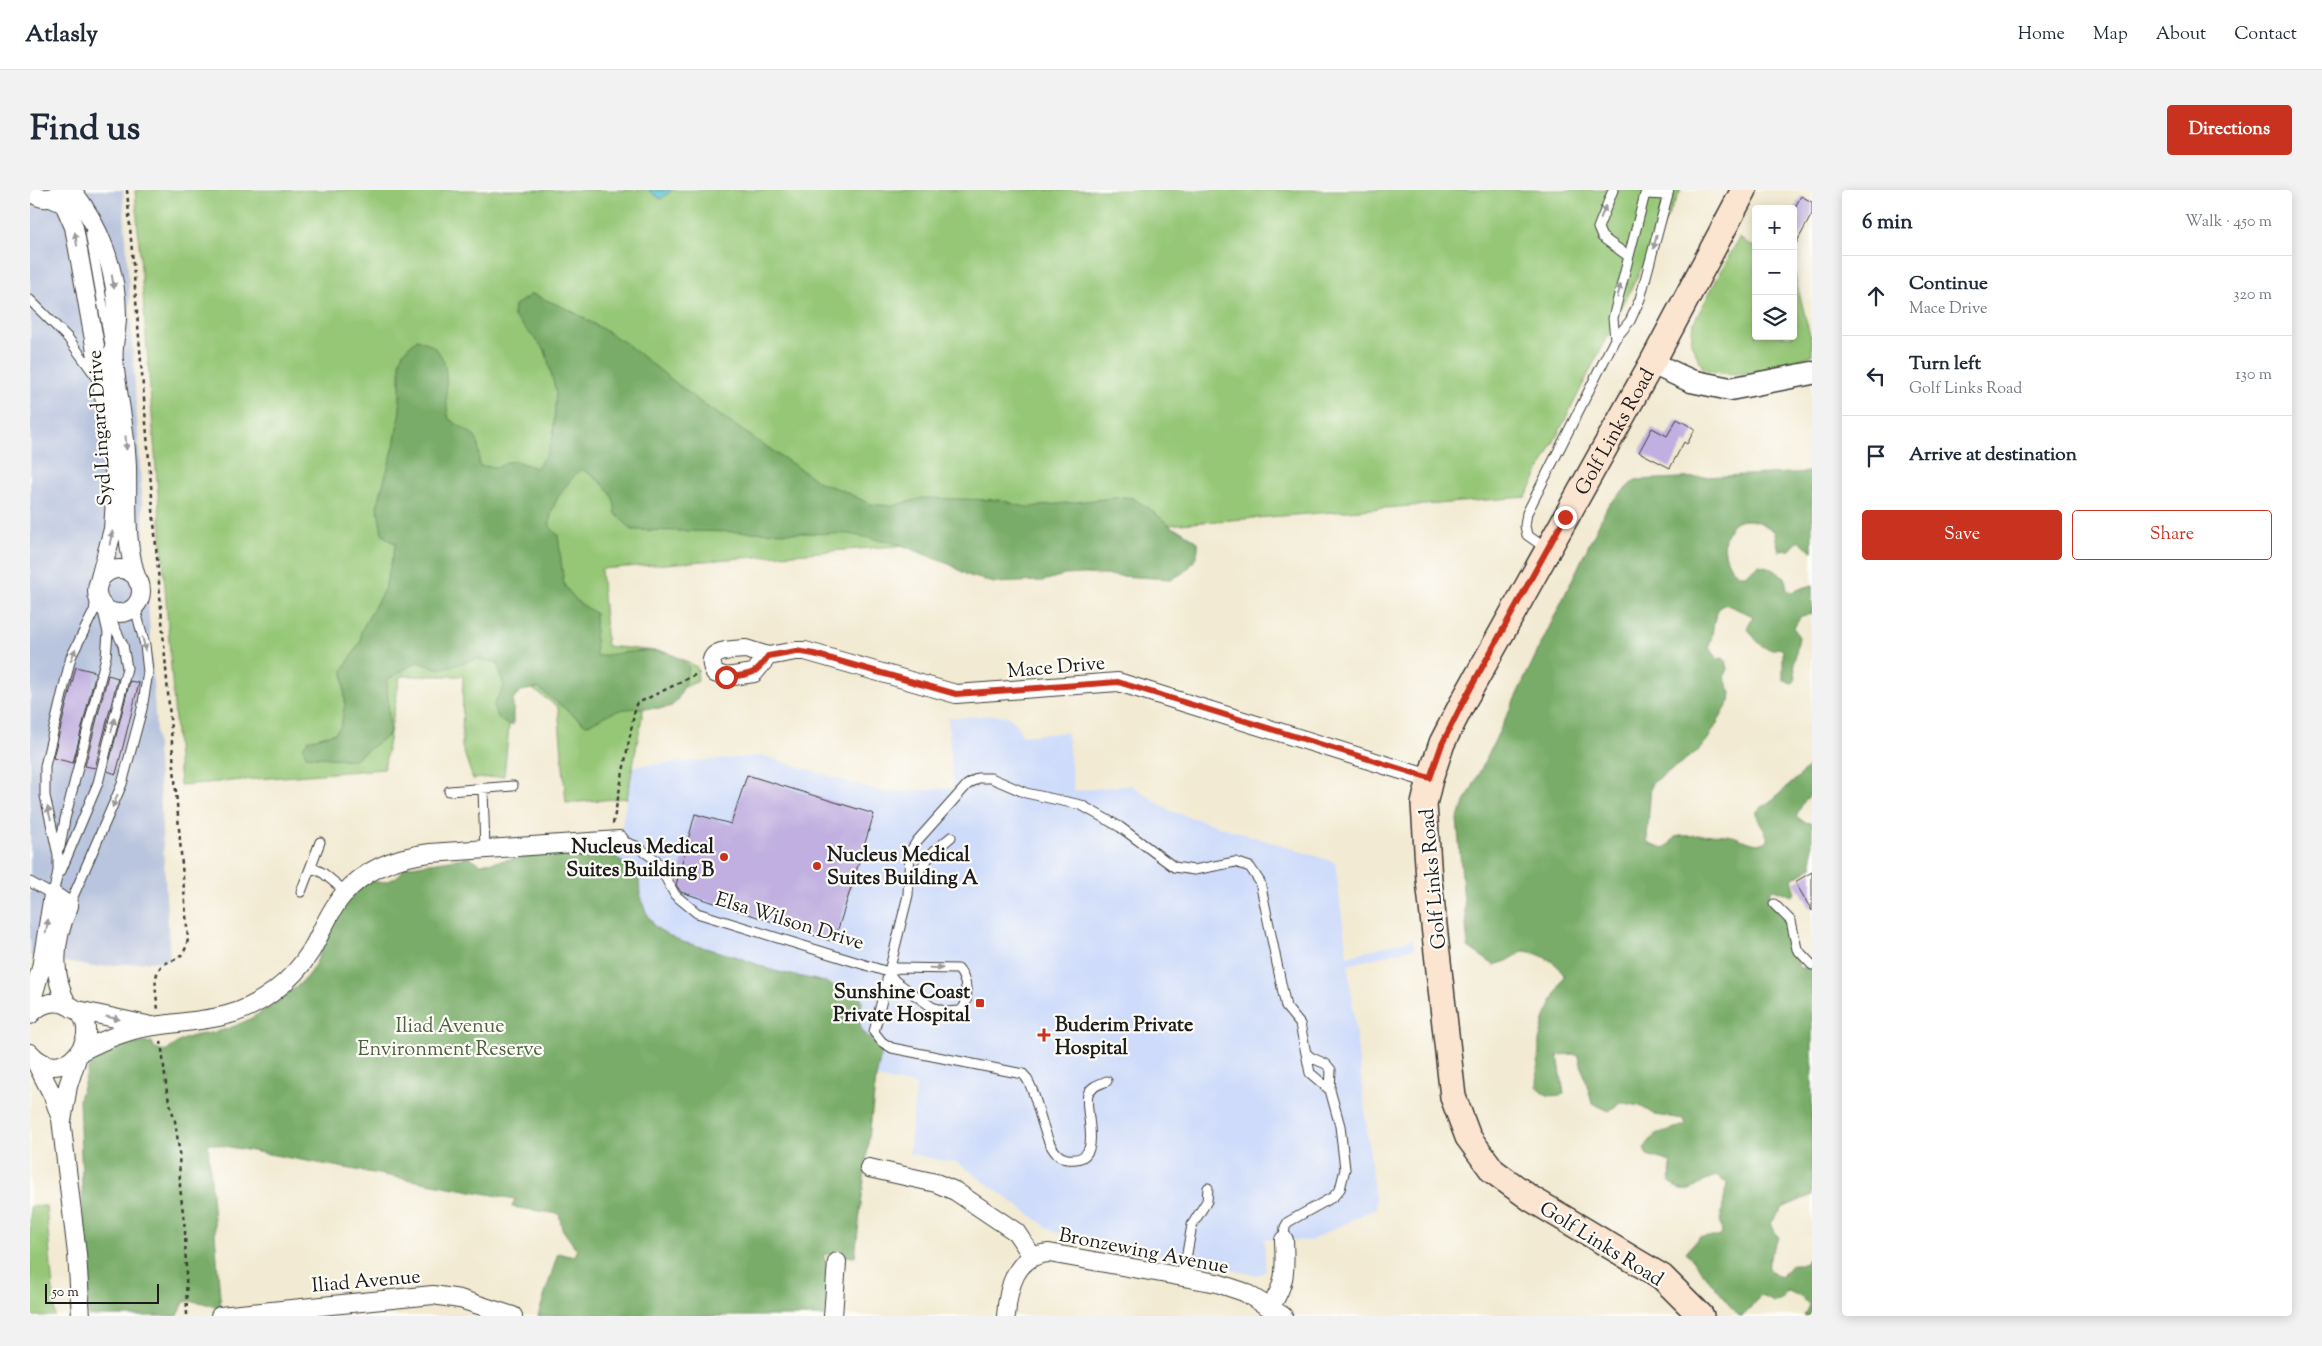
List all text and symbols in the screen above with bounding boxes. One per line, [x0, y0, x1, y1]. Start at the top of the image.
text: Atlasly [25, 18, 98, 52]
text: Home [2018, 22, 2065, 48]
text: Map [2093, 22, 2128, 48]
text: About [2156, 22, 2206, 48]
text: Contact [2234, 22, 2297, 48]
text: Find us [30, 105, 140, 156]
button: Directions [2167, 105, 2292, 155]
one-way arrow [1599, 204, 1607, 219]
map controls [1752, 205, 1797, 340]
button: + [1752, 205, 1797, 250]
text: 6 min [1862, 208, 1913, 238]
text: Walk · 450 m [2185, 211, 2272, 234]
one-way arrow [72, 230, 80, 246]
one-way arrow [1651, 235, 1659, 250]
button: − [1752, 250, 1797, 295]
text: Continue [1909, 271, 1988, 298]
one-way arrow [109, 274, 117, 290]
icon: ahead [1862, 282, 1890, 310]
one-way arrow [1616, 283, 1624, 298]
text: 320 m [2233, 284, 2272, 307]
button: layers [1752, 295, 1797, 340]
text: Mace Drive [1909, 298, 1987, 321]
street label: Syd Lingard Drive [82, 349, 121, 507]
text: Turn left [1909, 351, 1981, 378]
icon: left [1862, 362, 1890, 390]
street label: Golf Links Road [1569, 363, 1663, 501]
text: 130 m [2235, 364, 2272, 387]
text: Golf Links Road [1909, 378, 2022, 401]
one-way arrow [122, 435, 130, 451]
icon: arrive [1862, 442, 1890, 470]
text: Arrive at destination [1909, 442, 2077, 469]
route end [1554, 506, 1577, 529]
button: Save [1862, 510, 2062, 560]
button: Share [2072, 510, 2272, 560]
one-way arrow [107, 530, 115, 545]
one-way arrow [140, 636, 148, 651]
one-way arrow [69, 647, 77, 662]
street label: Mace Drive [1006, 650, 1106, 687]
route start [715, 666, 738, 689]
one-way arrow [109, 717, 117, 732]
one-way arrow [111, 794, 119, 809]
one-way arrow [45, 806, 53, 821]
street label: Golf Links Road [1414, 807, 1455, 951]
place label: Nucleus Medical Suites Building B [566, 834, 714, 886]
place label: Nucleus Medical Suites Building A [827, 842, 979, 894]
marker: Nucleus Medical Suites Building B [718, 851, 730, 863]
marker: Nucleus Medical Suites Building A [811, 860, 823, 872]
street label: Elsa Wilson Drive [711, 886, 867, 959]
one-way arrow [44, 917, 52, 933]
one-way arrow [928, 964, 944, 972]
place label: Sunshine Coast Private Hospital [833, 979, 970, 1031]
marker: Sunshine Coast Private Hospital [974, 997, 986, 1009]
place label: Buderim Private Hospital [1055, 1012, 1193, 1064]
park label: Iliad Avenue Environment Reserve [358, 1013, 542, 1065]
one-way arrow [105, 1014, 120, 1022]
marker: Buderim Private Hospital [1037, 1028, 1051, 1042]
street label: Golf Links Road [1533, 1195, 1668, 1295]
street label: Bronzewing Avenue [1056, 1222, 1231, 1283]
street label: Iliad Avenue [311, 1263, 422, 1302]
scale bar [45, 1281, 159, 1304]
text: 50 m [52, 1283, 79, 1303]

